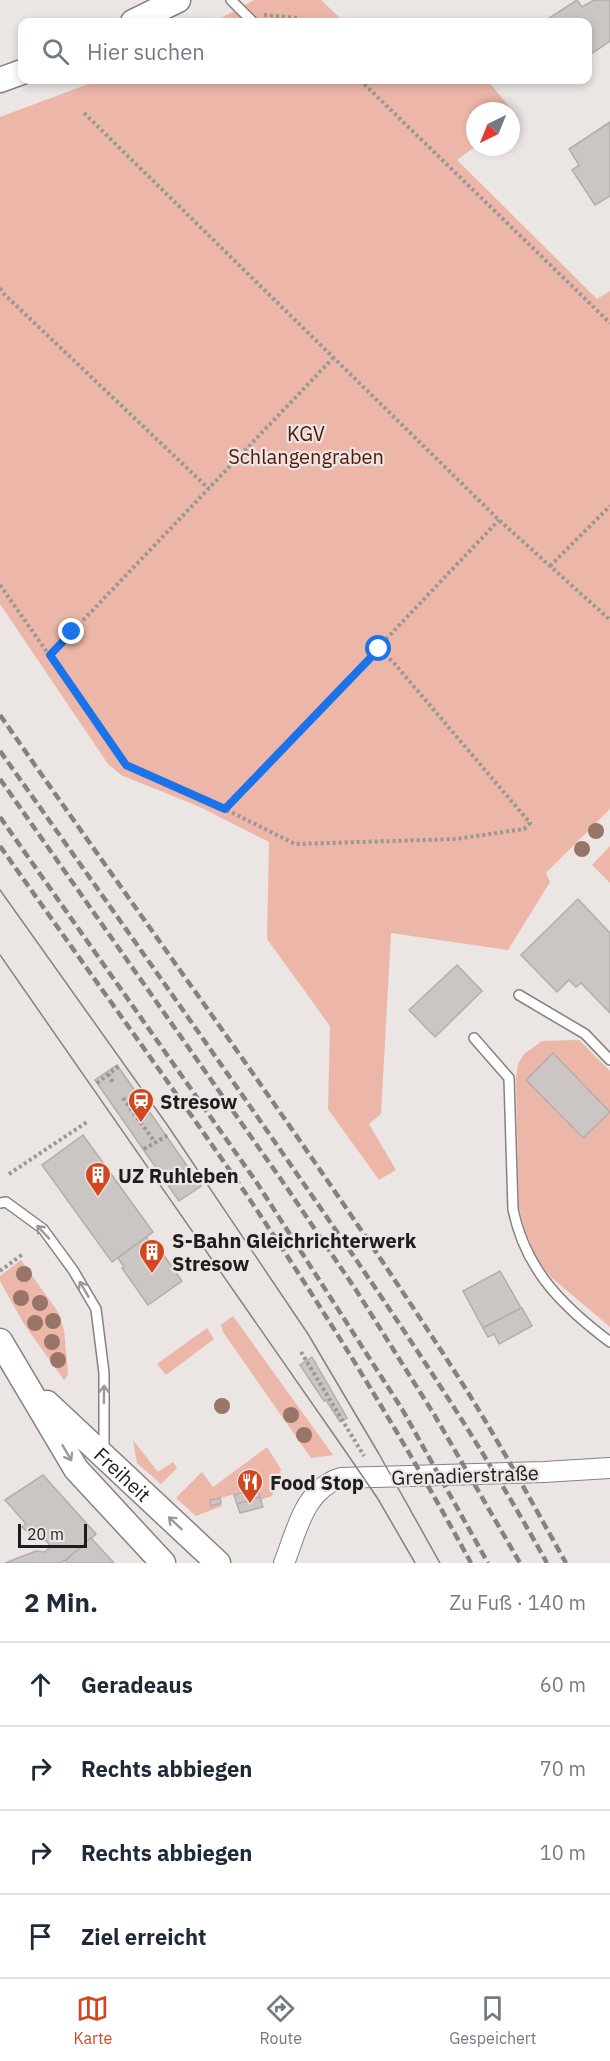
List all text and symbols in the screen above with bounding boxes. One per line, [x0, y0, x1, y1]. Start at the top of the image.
search box [18, 18, 592, 84]
icon: search [39, 35, 72, 68]
text: Hier suchen [87, 37, 205, 66]
north arrow [466, 102, 520, 156]
park label: KGV Schlangengraben [228, 420, 384, 470]
route end [58, 618, 84, 644]
route start [365, 635, 391, 661]
station icon: Stresow [126, 1086, 156, 1124]
place label: Stresow [160, 1088, 237, 1115]
building icon: UZ Ruhleben [83, 1160, 113, 1198]
place label: UZ Ruhleben [118, 1162, 239, 1189]
one-way arrow [37, 1225, 51, 1240]
place label: S-Bahn Gleichrichterwerk Stresow [172, 1227, 417, 1277]
building icon: S-Bahn Gleichrichterwerk Stresow [137, 1237, 167, 1275]
one-way arrow [78, 1281, 90, 1298]
one-way arrow [98, 1384, 110, 1404]
street label: Freiheit [89, 1441, 157, 1507]
one-way arrow [61, 1444, 73, 1461]
street label: Grenadierstraße [391, 1459, 539, 1491]
restaurant icon: Food Stop [235, 1467, 265, 1505]
place label: Food Stop [270, 1469, 364, 1496]
one-way arrow [168, 1516, 183, 1530]
scale bar [18, 1521, 87, 1548]
text: 20 m [27, 1524, 64, 1544]
text: 2 Min. [24, 1585, 98, 1619]
text: Zu Fuß · 140 m [449, 1589, 586, 1616]
icon: ahead [24, 1668, 57, 1701]
text: Geradeaus [81, 1670, 193, 1699]
text: 60 m [540, 1671, 586, 1698]
icon: right [24, 1752, 57, 1785]
text: Rechts abbiegen [81, 1754, 252, 1783]
text: 70 m [540, 1755, 586, 1782]
icon: right [24, 1836, 57, 1869]
text: Rechts abbiegen [81, 1838, 252, 1867]
text: 10 m [540, 1839, 586, 1866]
icon: arrive [24, 1920, 57, 1953]
text: Ziel erreicht [81, 1922, 206, 1951]
tab: Karte [74, 1992, 112, 2048]
tab: Route [260, 1992, 302, 2048]
tab: Gespeichert [449, 1992, 536, 2048]

